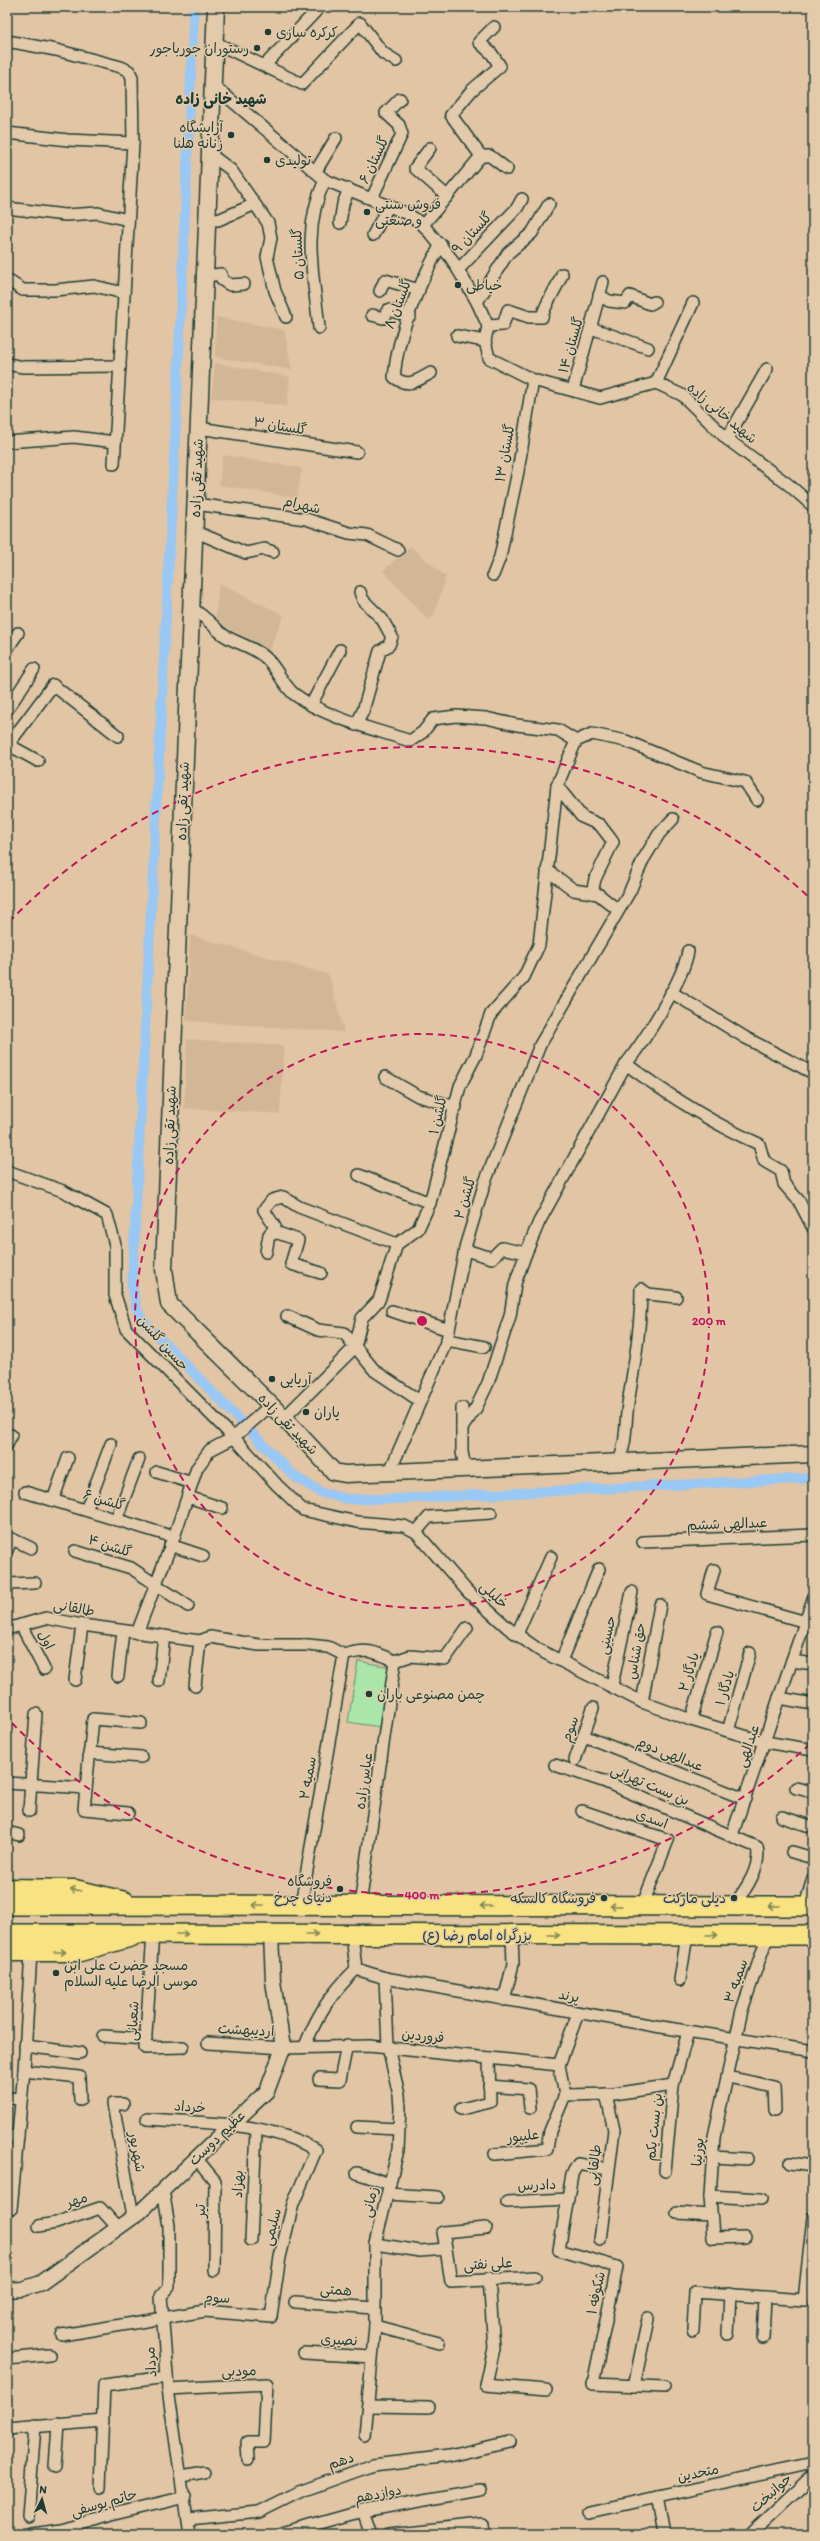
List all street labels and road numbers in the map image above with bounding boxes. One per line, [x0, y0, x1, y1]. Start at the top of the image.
street label: گلستان ۶ [355, 133, 393, 187]
street label: گلستان ۹ [448, 209, 496, 257]
street label: گلستان ۵ [288, 228, 308, 280]
street label: گلستان ۸ [381, 277, 415, 331]
street label: گلستان ۱۴ [555, 315, 587, 375]
street label: شهید خانی زاده [683, 379, 761, 447]
street label: گلستان ۳ [252, 413, 308, 439]
street label: گلستان ۱۳ [492, 423, 518, 483]
street label: شهید تقی زاده [187, 438, 207, 518]
street label: شهرام [281, 492, 322, 519]
street label: شهید تقی زاده [173, 761, 193, 841]
street label: شهید تقی زاده [160, 1085, 180, 1165]
street label: گلشن ۱ [425, 1094, 451, 1136]
street label: گلشن ۲ [450, 1175, 480, 1221]
street label: حسین گلشن [134, 1312, 192, 1374]
street label: شهید تقی زاده [254, 1390, 322, 1458]
street label: گلشن ۶ [81, 1486, 127, 1514]
street label: عبدالهی ششم [687, 1514, 767, 1536]
street label: گلشن ۴ [86, 1531, 134, 1561]
street label: خلیلی [476, 1578, 512, 1612]
street label: طالقانی [52, 1596, 96, 1620]
street label: حسینی [594, 1614, 620, 1656]
street label: حق شناس [623, 1621, 649, 1681]
street label: اول [34, 1628, 58, 1652]
street label: یادگار ۲ [675, 1650, 703, 1694]
street label: یادگار ۱ [712, 1668, 738, 1708]
street label: سوم [557, 1714, 585, 1745]
street label: عبدالهی [733, 1722, 763, 1770]
street label: عبدالهی دوم [634, 1733, 706, 1777]
street label: عباس زاده [352, 1752, 376, 1810]
street label: سمیه ۲ [296, 1755, 320, 1801]
street label: بن بست تهرانی [608, 1761, 692, 1809]
street label: اسدی [634, 1805, 670, 1833]
street label: بزرگراه امام رضا (ع) [422, 1927, 532, 1946]
street label: سمیه ۳ [721, 1957, 751, 2005]
street label: پرند [557, 1986, 581, 2007]
street label: شعبانی [123, 2001, 143, 2041]
street label: اردیبهشت [217, 2020, 275, 2040]
street label: فروردین [401, 2025, 445, 2047]
street label: بن بست یکم [642, 2092, 668, 2162]
street label: خرداد [173, 2097, 207, 2117]
street label: عظیم دوست [185, 2107, 250, 2171]
street label: علیپور [505, 2126, 540, 2148]
street label: شهریور [125, 2129, 149, 2174]
street label: پورنیا [688, 2137, 709, 2167]
street label: طالقانی [583, 2143, 605, 2187]
street label: بهزاد [229, 2170, 247, 2198]
street label: دادرس [517, 2176, 557, 2194]
street label: زمانی [358, 2185, 382, 2219]
street label: مهر [63, 2189, 90, 2212]
street label: تیر [192, 2203, 209, 2219]
street label: سلیمی [259, 2206, 285, 2248]
street label: علی نفتی [463, 2254, 513, 2274]
street label: شکوفه ۱ [583, 2270, 609, 2316]
street label: همتی [319, 2280, 353, 2300]
street label: سوم [203, 2289, 231, 2310]
street label: نصیری [320, 2331, 358, 2349]
street label: مرداد [141, 2346, 161, 2378]
street label: مودبی [221, 2362, 257, 2380]
street label: دهم [326, 2449, 357, 2475]
street label: متحدین [676, 2460, 720, 2486]
street label: جوانبخت [747, 2470, 795, 2516]
street label: دوازدهم [353, 2481, 403, 2509]
street label: حاتم یوسفی [69, 2485, 140, 2523]

